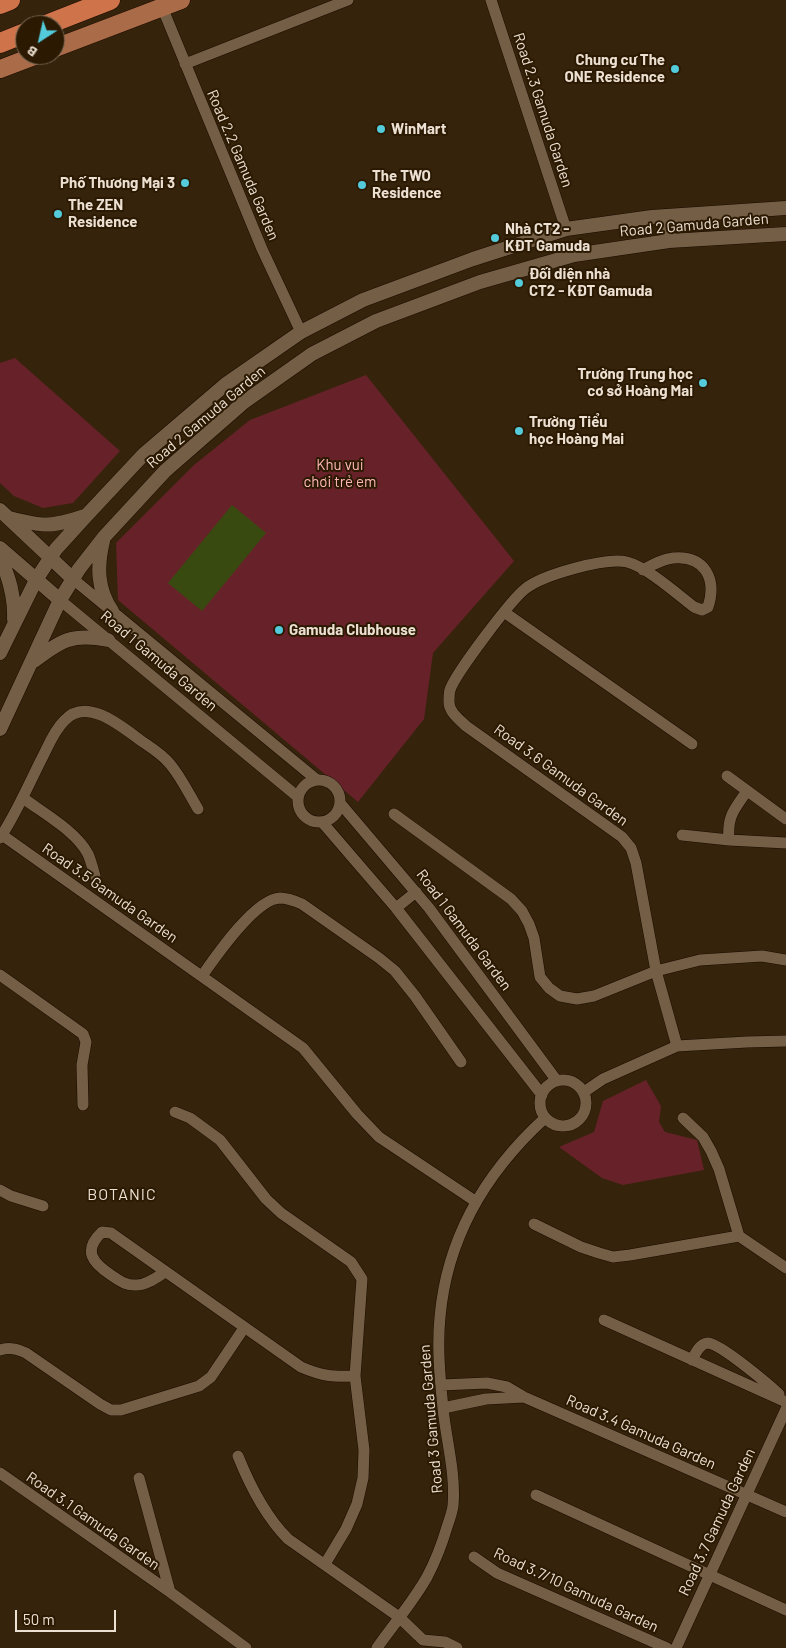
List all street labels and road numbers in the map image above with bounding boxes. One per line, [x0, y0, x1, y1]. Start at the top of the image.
street label: Road 2.3 Gamuda Garden [509, 30, 577, 190]
street label: Road 2.2 Gamuda Garden [203, 87, 283, 243]
street label: Road 2 Gamuda Garden [619, 210, 769, 240]
street label: Road 2 Gamuda Garden [143, 362, 269, 472]
street label: Road 1 Gamuda Garden [97, 607, 221, 715]
street label: Road 3.6 Gamuda Garden [490, 720, 632, 830]
street label: Road 3.5 Gamuda Garden [39, 839, 181, 947]
street label: Road 1 Gamuda Garden [413, 866, 515, 994]
street label: Road 3 Gamuda Garden [416, 1344, 446, 1494]
street label: Road 3.4 Gamuda Garden [563, 1391, 719, 1473]
street label: Road 3.7 Gamuda Garden [675, 1445, 759, 1599]
street label: Road 3.1 Gamuda Garden [23, 1468, 163, 1574]
street label: Road 3.7/10 Gamuda Garden [491, 1544, 661, 1636]

